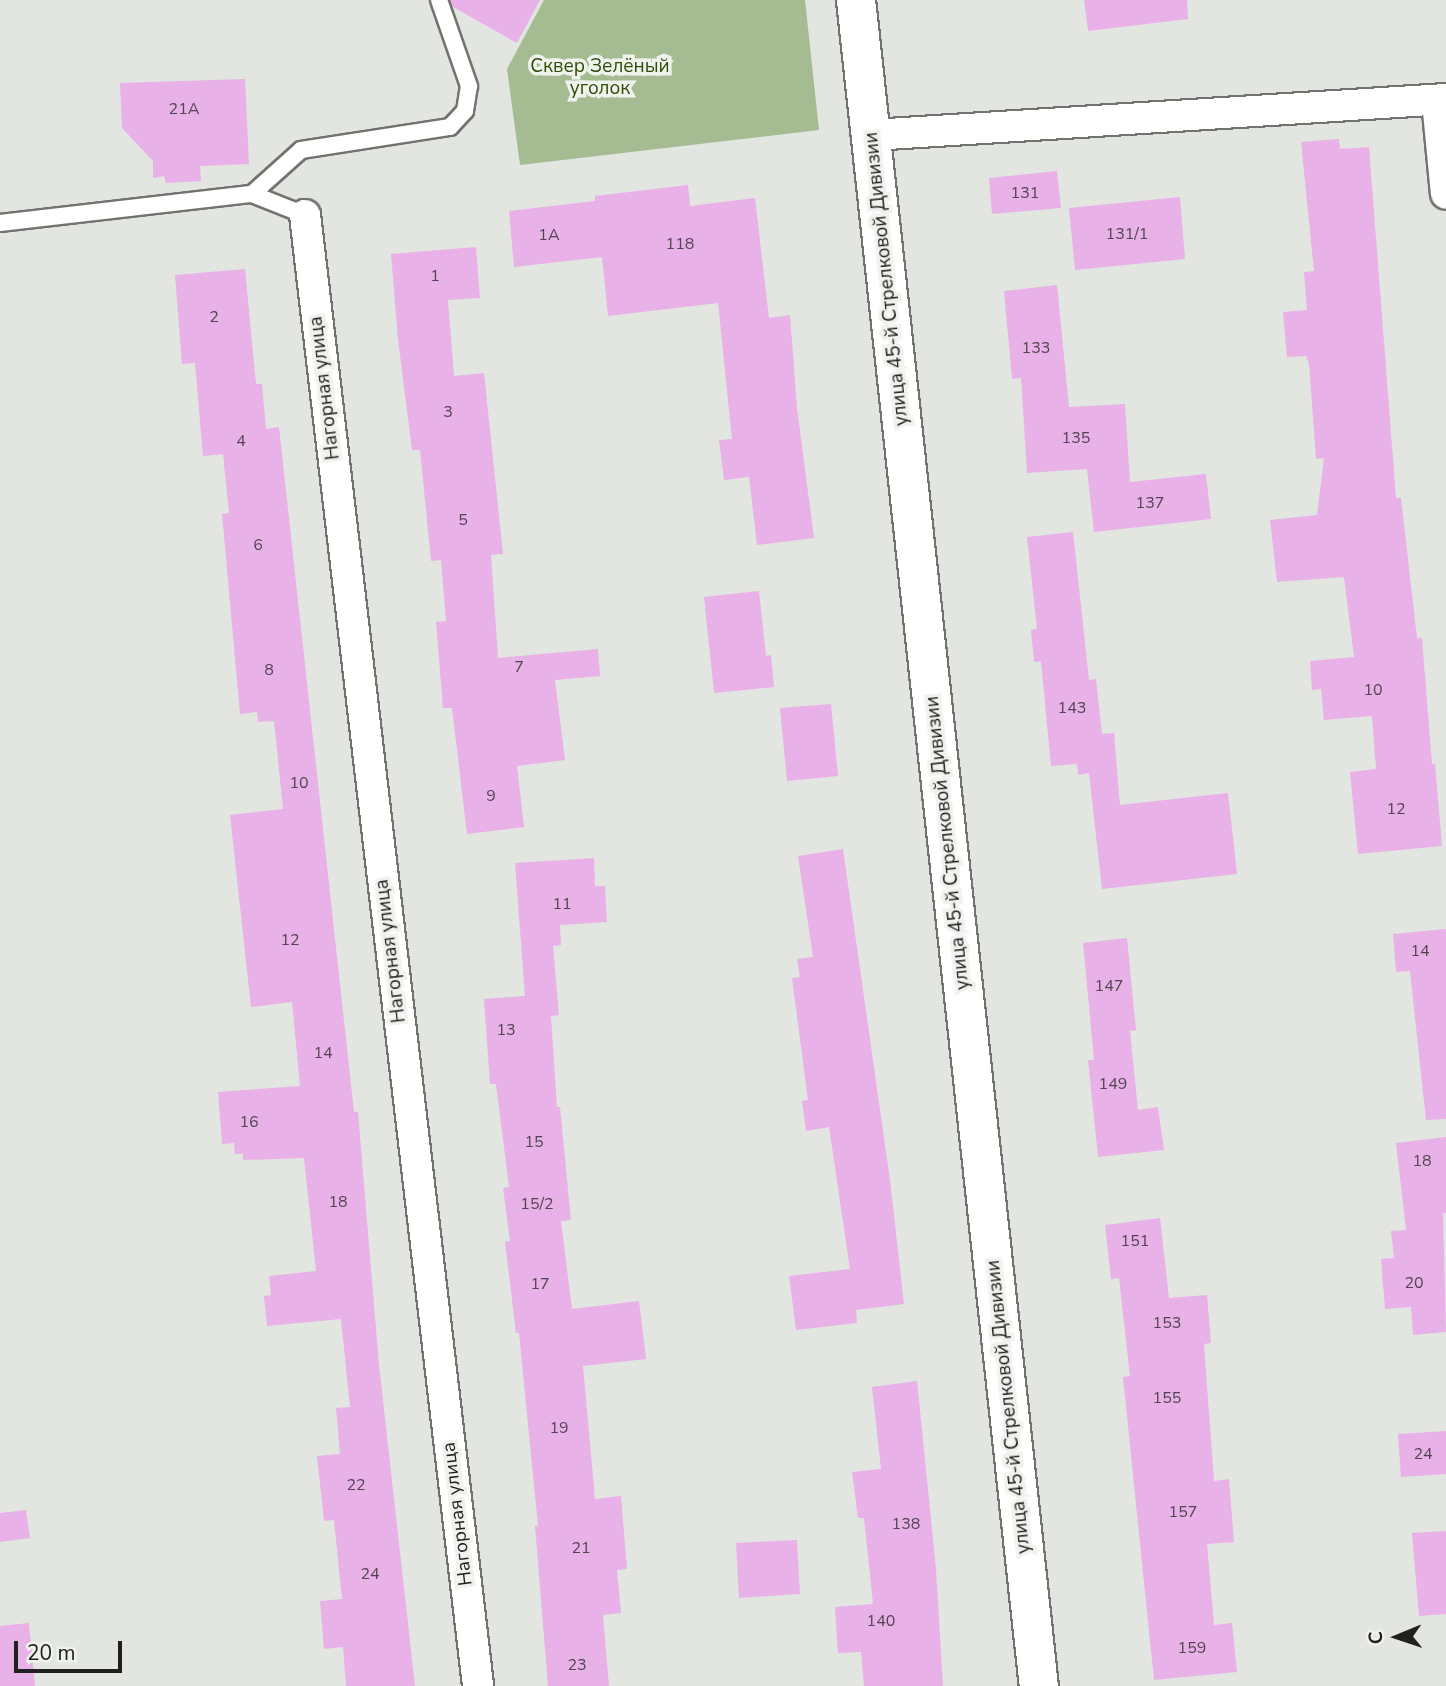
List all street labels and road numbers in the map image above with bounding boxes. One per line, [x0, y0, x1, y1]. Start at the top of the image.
street label: улица 45-й Стрелковой Дивизии [860, 131, 914, 427]
street label: Нагорная улица [305, 315, 345, 461]
street label: улица 45-й Стрелковой Дивизии [921, 695, 975, 991]
street label: Нагорная улица [371, 878, 411, 1024]
street label: улица 45-й Стрелковой Дивизии [982, 1259, 1036, 1555]
street label: Нагорная улица [438, 1441, 478, 1587]

